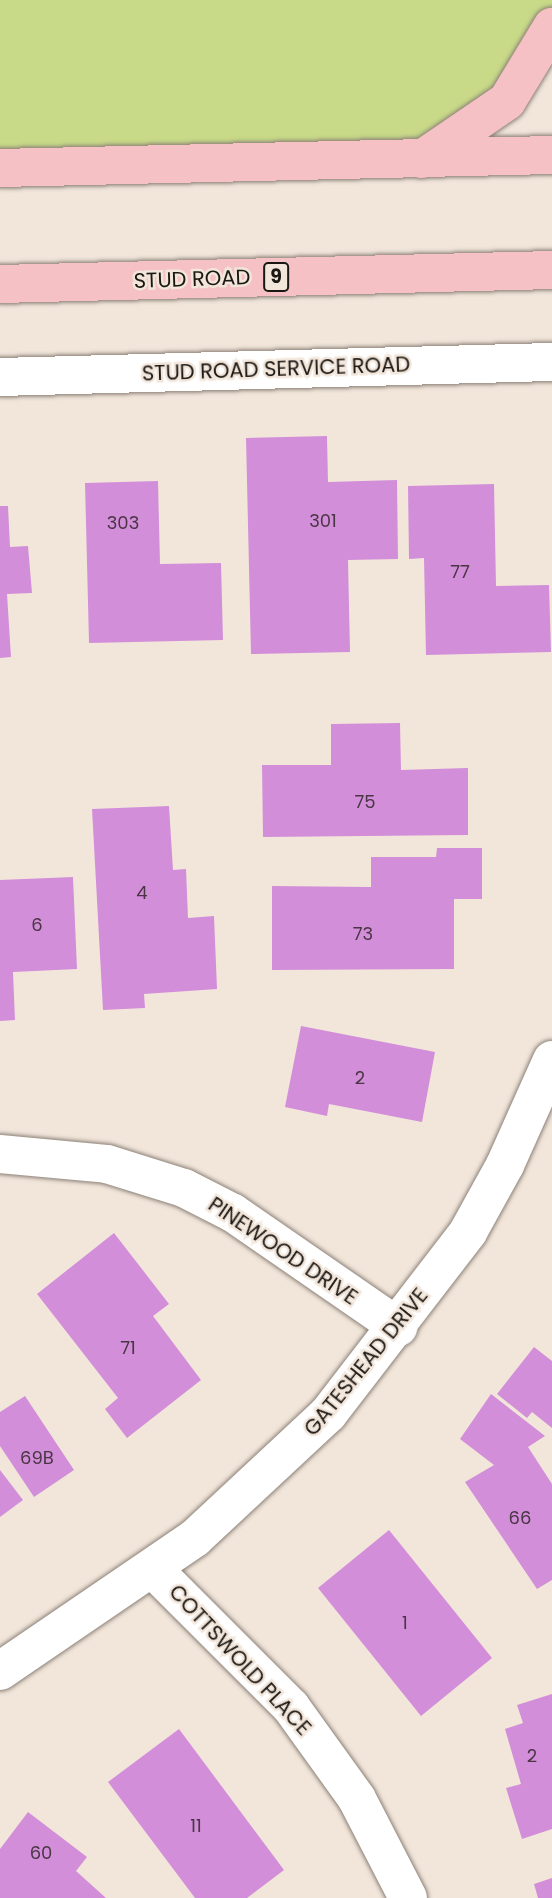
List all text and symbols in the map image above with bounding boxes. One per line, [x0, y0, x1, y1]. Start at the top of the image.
road number: 9 [262, 262, 290, 292]
street label: STUD ROAD [133, 264, 251, 294]
street label: STUD ROAD SERVICE ROAD [141, 352, 411, 386]
house number: 301 [309, 510, 337, 532]
house number: 303 [107, 512, 139, 534]
house number: 77 [450, 561, 470, 583]
house number: 75 [354, 791, 376, 813]
house number: 4 [136, 882, 148, 904]
house number: 6 [31, 914, 43, 936]
house number: 73 [353, 923, 373, 945]
house number: 2 [355, 1067, 365, 1089]
street label: PINEWOOD DRIVE [204, 1192, 362, 1310]
street label: GATESHEAD DRIVE [299, 1283, 433, 1441]
house number: 71 [120, 1337, 136, 1359]
house number: 69B [20, 1447, 54, 1469]
house number: 66 [509, 1507, 531, 1529]
street label: COTTSWOLD PLACE [164, 1579, 316, 1741]
house number: 1 [402, 1612, 408, 1634]
house number: 2 [527, 1745, 537, 1767]
house number: 11 [190, 1815, 202, 1837]
house number: 60 [30, 1842, 52, 1864]

